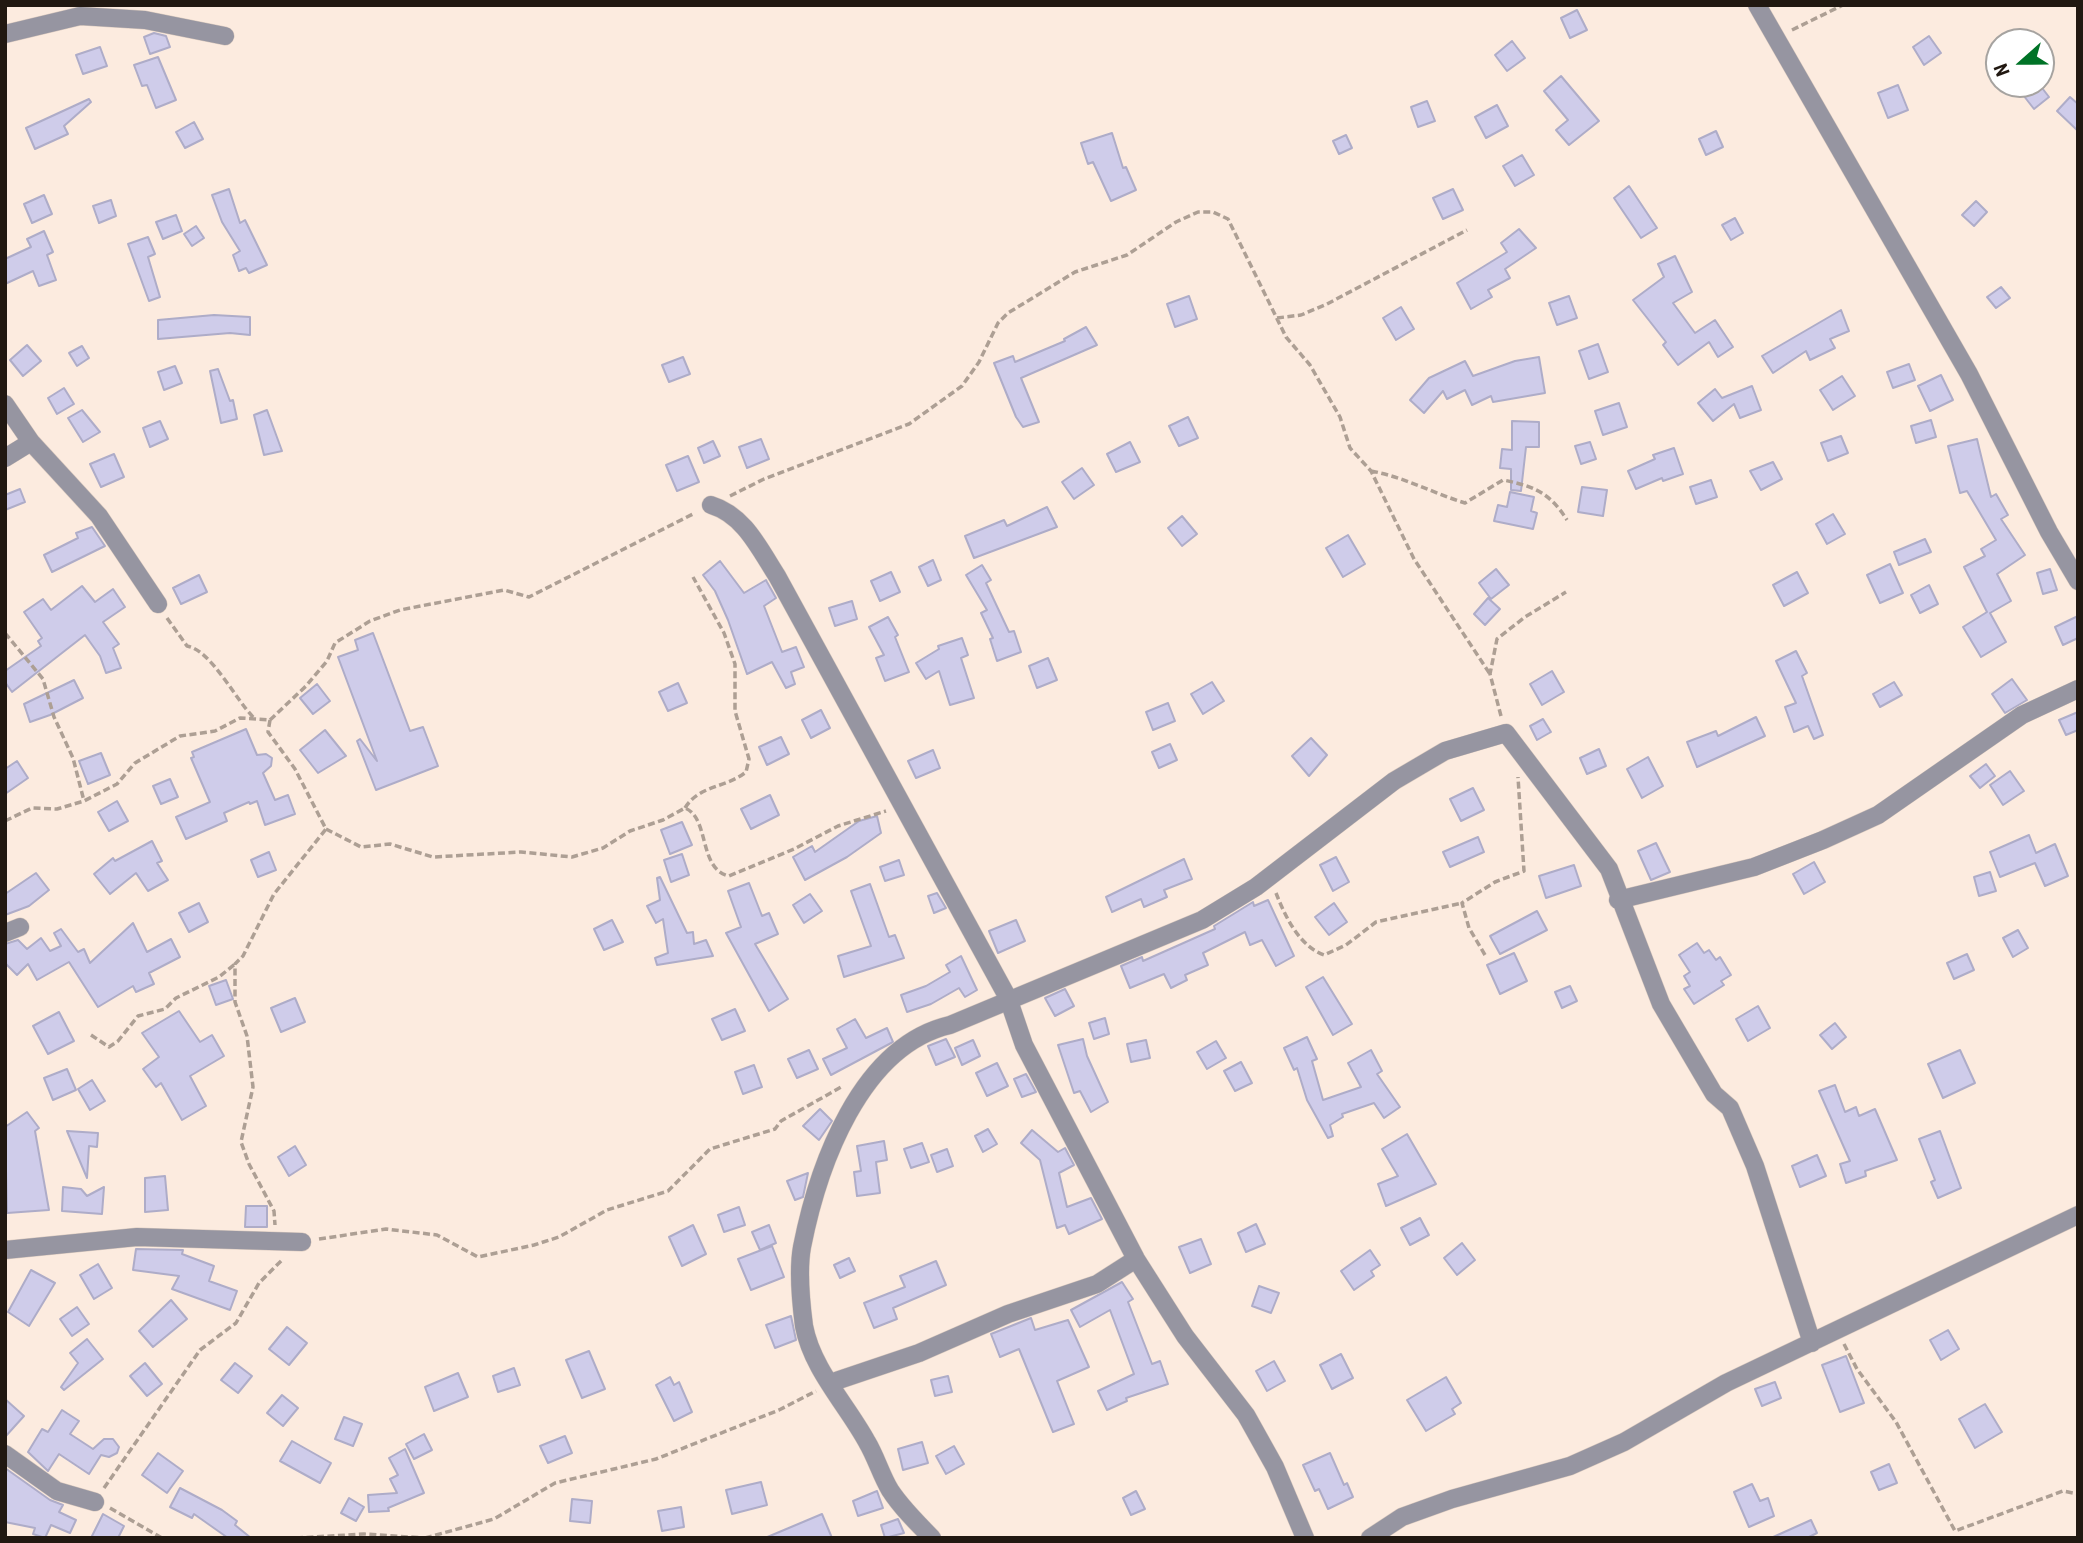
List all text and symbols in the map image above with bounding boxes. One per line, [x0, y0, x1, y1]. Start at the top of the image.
north arrow [1985, 28, 2055, 98]
text: N [1989, 60, 2015, 80]

